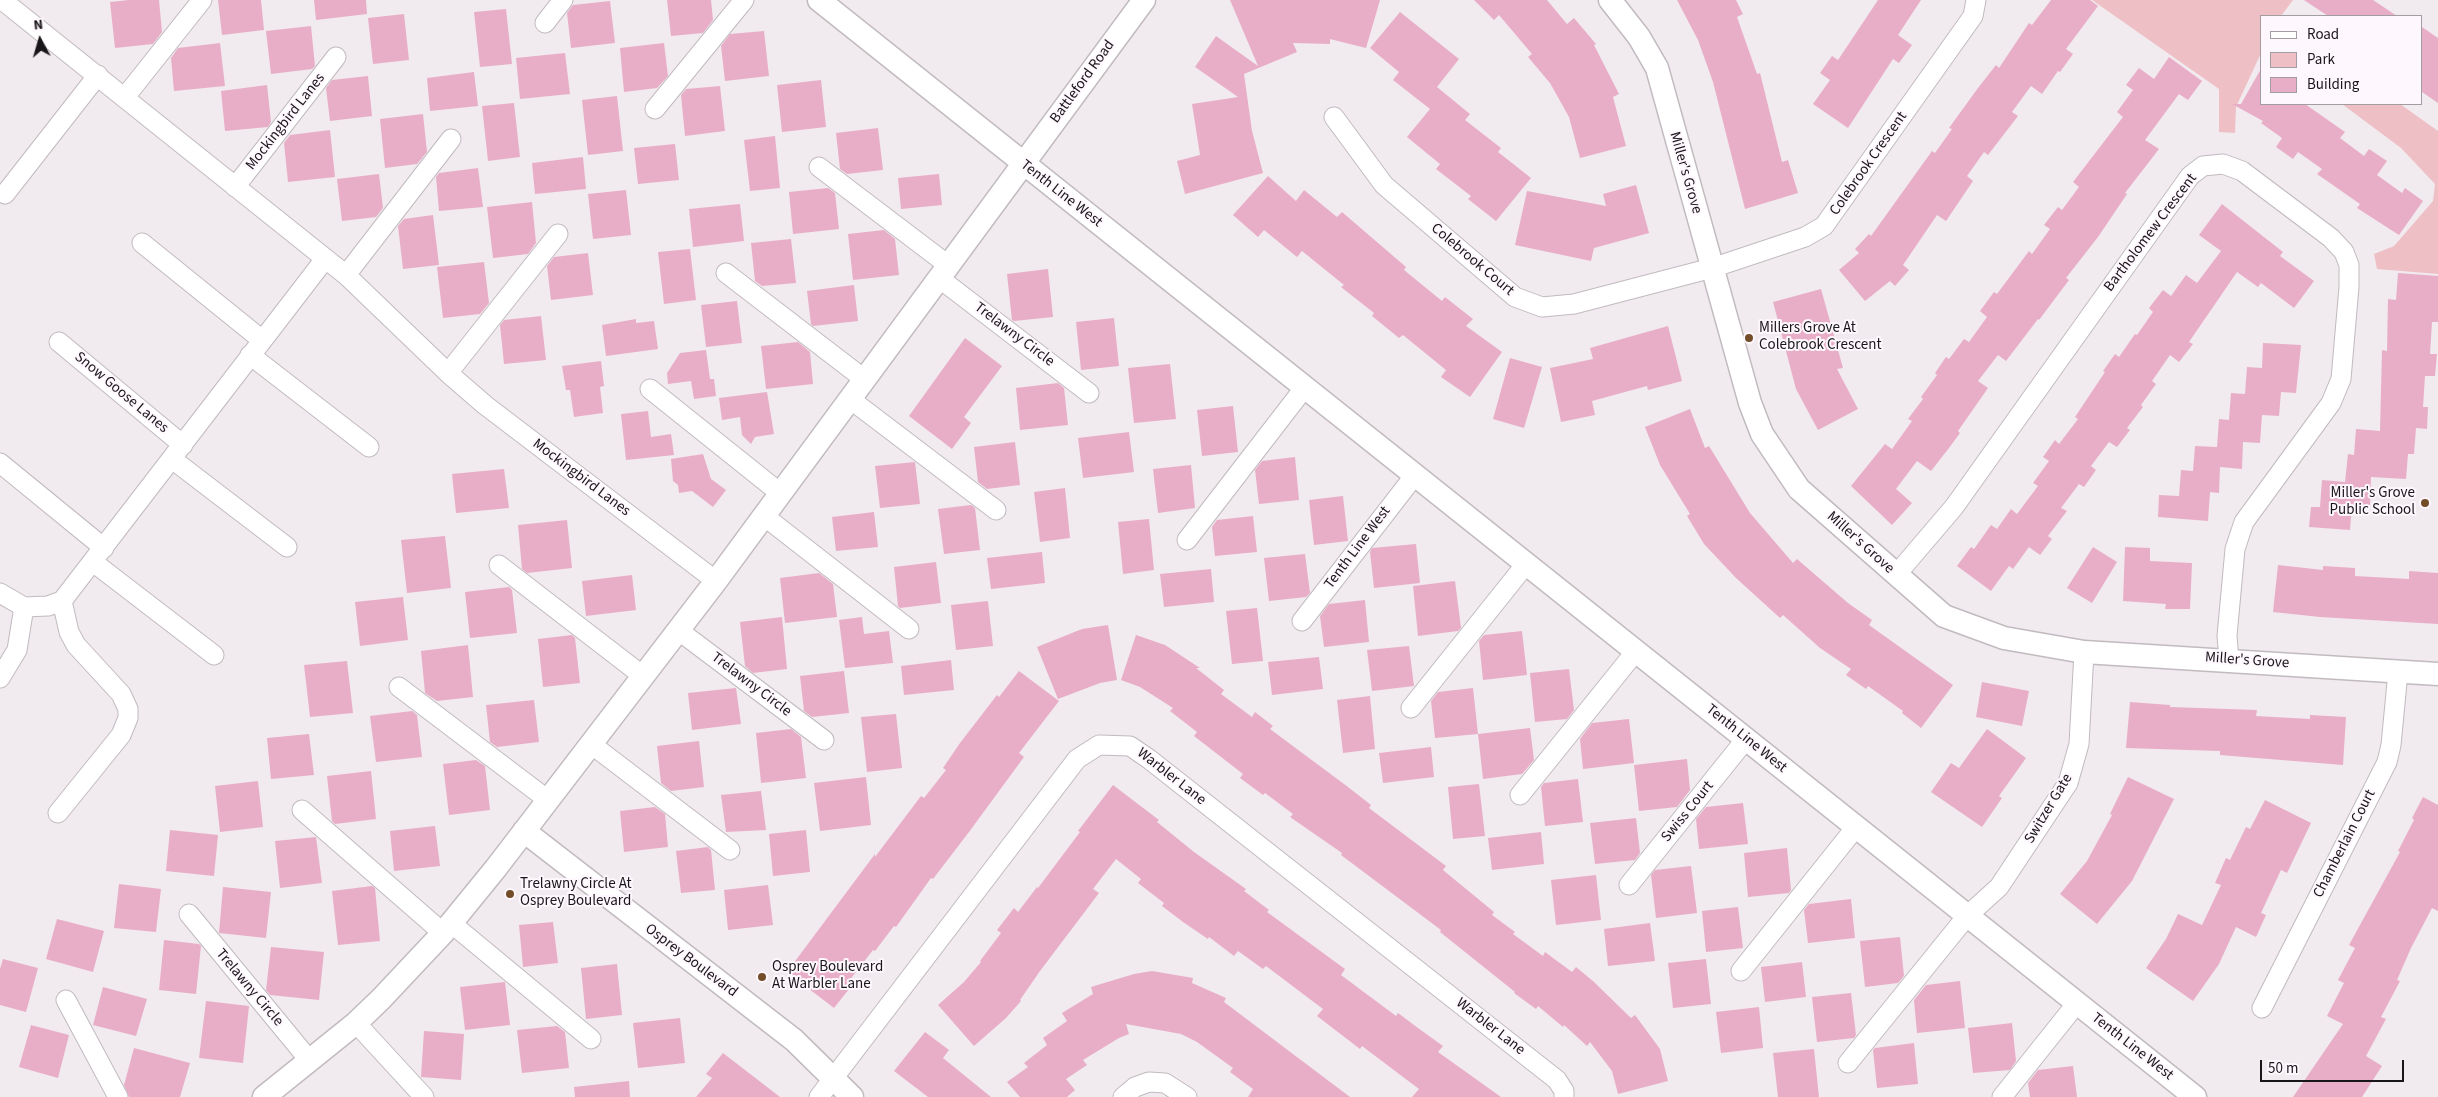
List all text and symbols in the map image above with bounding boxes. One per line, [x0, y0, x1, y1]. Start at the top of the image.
north arrow [15, 15, 65, 65]
text: N [33, 15, 44, 36]
legend [2260, 15, 2423, 105]
text: Road [2307, 24, 2339, 45]
street label: Battleford Road [1047, 37, 1119, 127]
text: Park [2307, 49, 2335, 70]
street label: Mockingbird Lanes [243, 70, 329, 174]
text: Building [2307, 74, 2359, 95]
street label: Colebrook Crescent [1826, 109, 1912, 219]
street label: Miller's Grove [1665, 130, 1705, 216]
street label: Tenth Line West [1017, 156, 1105, 232]
street label: Bartholomew Crescent [2101, 170, 2201, 296]
street label: Colebrook Court [1427, 220, 1517, 300]
street label: Trelawny Circle [970, 299, 1058, 371]
place label: Millers Grove At Colebrook Crescent [1759, 320, 1882, 355]
marker: Millers Grove At Colebrook Crescent [1743, 332, 1755, 344]
street label: Snow Goose Lanes [70, 348, 172, 438]
street label: Mockingbird Lanes [529, 435, 633, 521]
place label: Miller's Grove Public School [2330, 485, 2415, 520]
marker: Miller's Grove Public School [2419, 497, 2431, 509]
street label: Tenth Line West [1321, 503, 1395, 593]
street label: Miller's Grove [1823, 508, 1897, 578]
street label: Trelawny Circle [707, 649, 795, 721]
street label: Miller's Grove [2204, 649, 2290, 673]
street label: Tenth Line West [1702, 701, 1790, 777]
street label: Warbler Lane [1133, 744, 1209, 810]
street label: Switzer Gate [2021, 771, 2077, 847]
street label: Swiss Court [1658, 778, 1718, 846]
street label: Chamberlain Court [2310, 787, 2380, 901]
place label: Trelawny Circle At Osprey Boulevard [520, 876, 632, 911]
marker: Trelawny Circle At Osprey Boulevard [504, 888, 516, 900]
street label: Osprey Boulevard [641, 920, 741, 1002]
street label: Trelawny Circle [211, 946, 287, 1030]
place label: Osprey Boulevard At Warbler Lane [772, 959, 883, 994]
marker: Osprey Boulevard At Warbler Lane [756, 971, 768, 983]
street label: Warbler Lane [1452, 994, 1528, 1060]
street label: Tenth Line West [2088, 1009, 2176, 1085]
scale bar [2263, 1050, 2407, 1082]
text: 50 m [2268, 1058, 2298, 1079]

